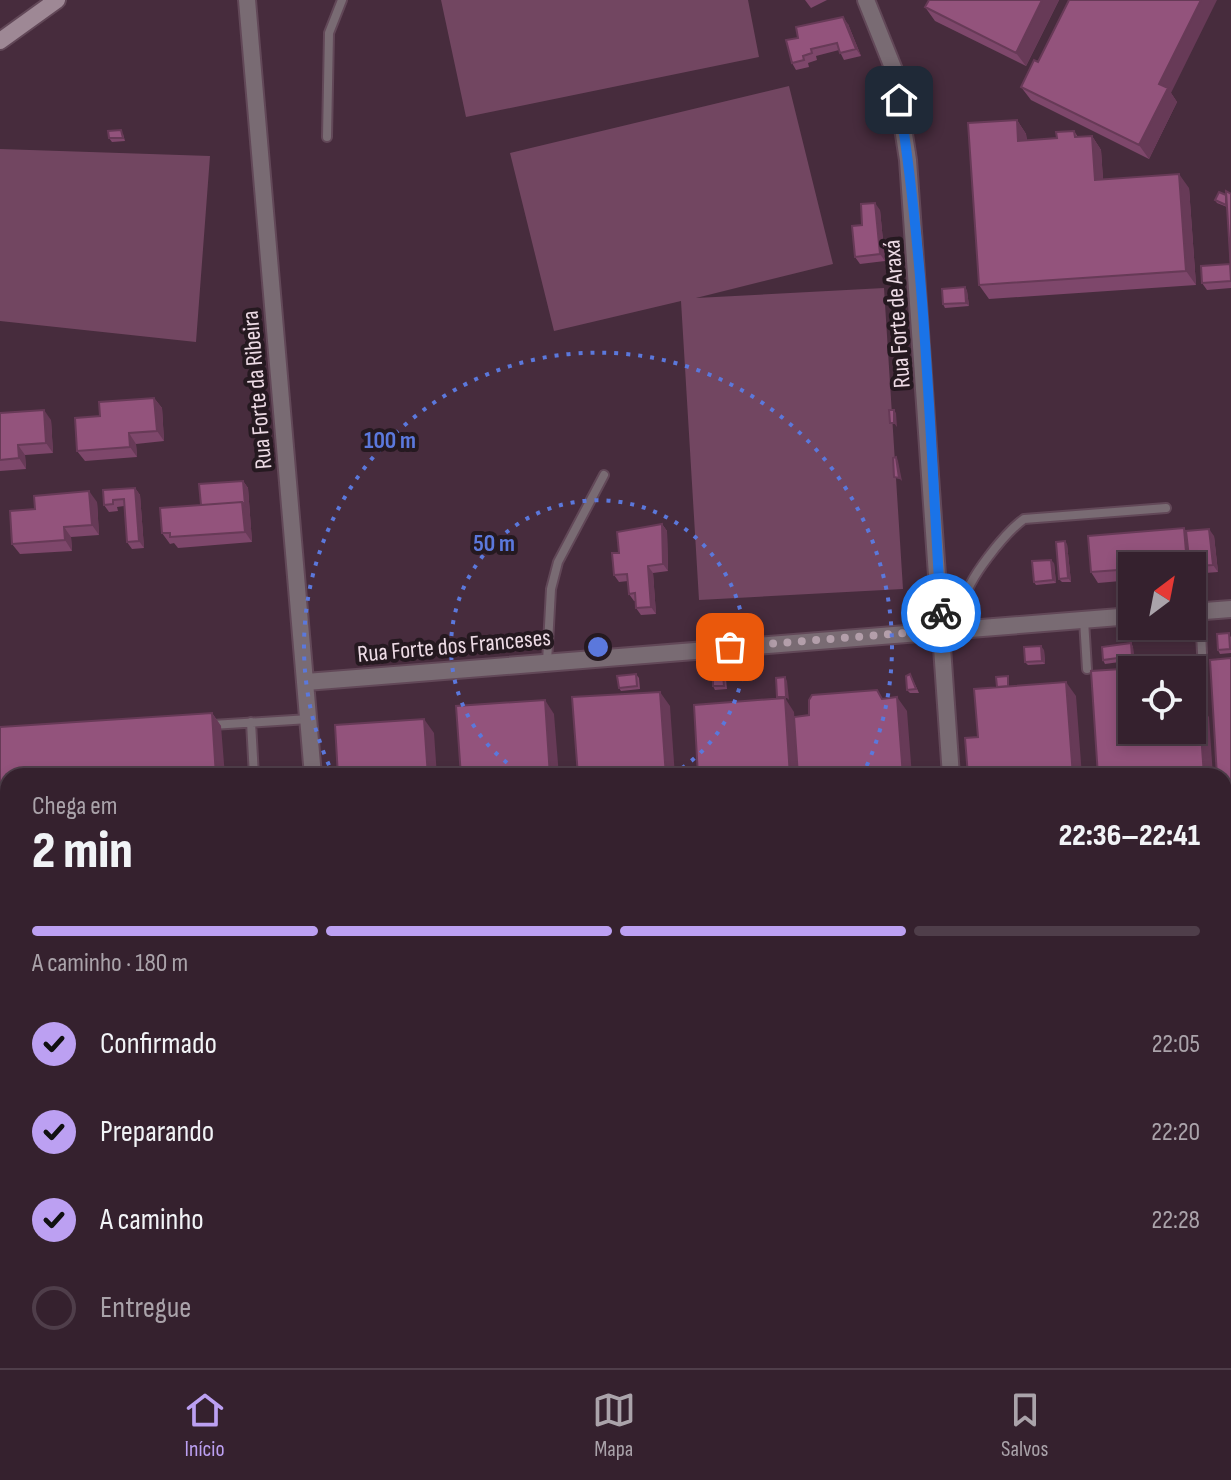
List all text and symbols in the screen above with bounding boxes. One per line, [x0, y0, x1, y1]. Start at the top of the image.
pin [865, 66, 933, 134]
icon: home [877, 78, 921, 122]
street label: Rua Forte de Araxá [877, 239, 917, 389]
street label: Rua Forte da Ribeira [236, 309, 278, 471]
text: 100 m [364, 426, 416, 455]
text: 50 m [473, 529, 515, 558]
north arrow [1118, 552, 1206, 640]
map controls [1118, 552, 1206, 744]
courier [901, 573, 981, 653]
icon: bike [919, 591, 963, 635]
pin [696, 613, 764, 681]
street label: Rua Forte dos Franceses [356, 623, 552, 669]
icon: bag [708, 625, 752, 669]
centre of rings [584, 633, 612, 661]
button: locate [1118, 656, 1206, 744]
text: Chega em [32, 791, 118, 822]
text: 22:36–22:41 [1059, 818, 1200, 854]
text: 2 min [32, 820, 133, 883]
text: A caminho · 180 m [32, 948, 188, 979]
icon: check [32, 1022, 76, 1066]
text: Confirmado [100, 1026, 217, 1062]
text: 22:05 [1152, 1029, 1200, 1060]
icon: check [32, 1110, 76, 1154]
text: Preparando [100, 1114, 214, 1150]
text: 22:20 [1151, 1117, 1200, 1148]
icon: check [32, 1198, 76, 1242]
text: A caminho [100, 1202, 204, 1238]
text: 22:28 [1152, 1205, 1200, 1236]
text: Entregue [100, 1290, 191, 1326]
tab: Início [183, 1388, 227, 1463]
tab: Mapa [592, 1388, 636, 1463]
tab: Salvos [1001, 1388, 1048, 1463]

